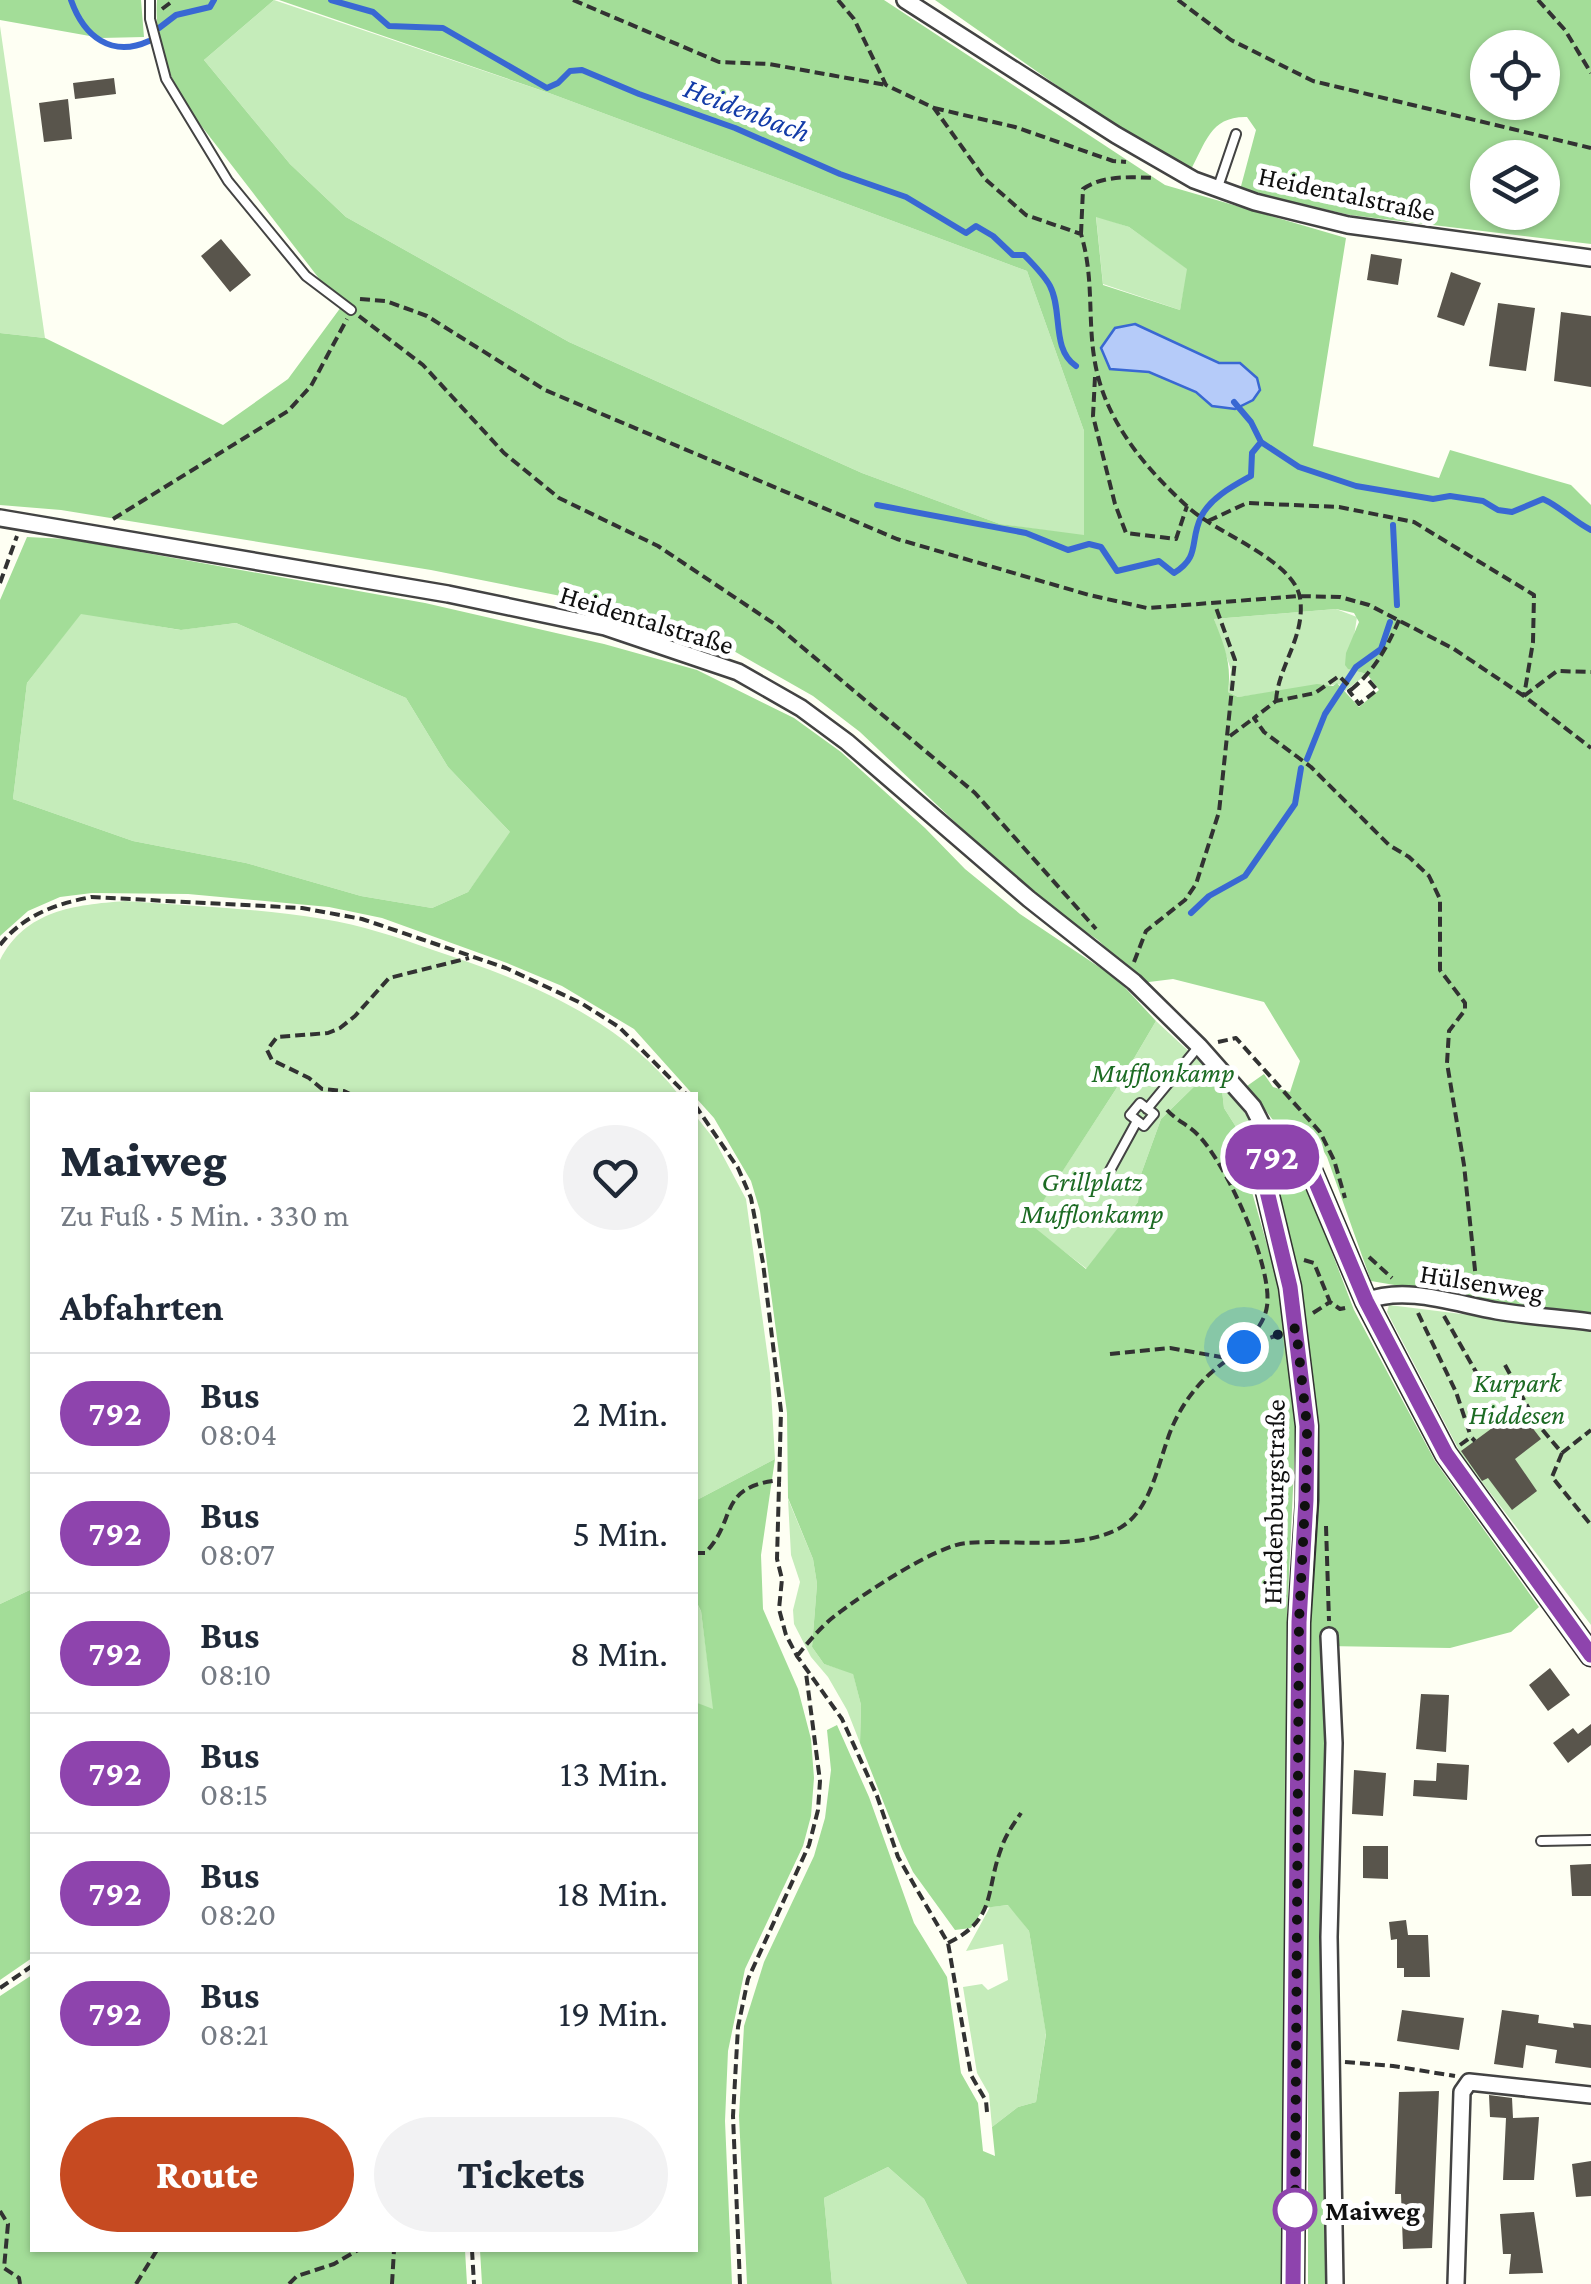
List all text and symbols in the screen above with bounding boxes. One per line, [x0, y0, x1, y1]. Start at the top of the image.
map controls [1470, 30, 1560, 230]
button: locate [1470, 30, 1560, 120]
water label: Heidenbach [680, 70, 815, 149]
button: layers [1470, 140, 1560, 230]
street label: Heidentalstraße [1256, 160, 1438, 227]
street label: Heidentalstraße [556, 578, 737, 661]
park label: Mufflonkamp [1090, 1057, 1235, 1088]
line badge: 792 [1214, 1124, 1330, 1190]
button: heart [563, 1125, 668, 1230]
text: Maiweg [60, 1133, 227, 1186]
text: 792 [1245, 1138, 1299, 1177]
park label: Grillplatz Mufflonkamp [1019, 1166, 1164, 1229]
text: Zu Fuß · 5 Min. · 330 m [60, 1197, 349, 1233]
street label: Hülsenweg [1418, 1257, 1547, 1308]
text: Abfahrten [60, 1286, 224, 1328]
your location [1219, 1322, 1269, 1372]
park label: Kurpark Hiddesen [1469, 1367, 1565, 1430]
text: Bus [200, 1374, 259, 1416]
text: 2 Min. [572, 1392, 668, 1434]
text: 792 [88, 1394, 142, 1433]
street label: Hindenburgstraße [1256, 1399, 1291, 1605]
text: 08:04 [200, 1416, 277, 1452]
text: Bus [200, 1494, 259, 1536]
text: 5 Min. [572, 1512, 668, 1554]
text: 792 [88, 1514, 142, 1553]
text: 08:07 [200, 1536, 275, 1572]
text: Bus [200, 1614, 259, 1656]
text: 8 Min. [570, 1632, 668, 1674]
text: 792 [88, 1634, 142, 1673]
text: 08:10 [200, 1656, 271, 1692]
text: Bus [200, 1734, 259, 1776]
text: 13 Min. [560, 1752, 668, 1794]
text: 792 [88, 1754, 142, 1793]
text: 08:15 [200, 1776, 268, 1812]
text: Bus [200, 1854, 259, 1896]
text: 18 Min. [557, 1872, 668, 1914]
text: 792 [88, 1874, 142, 1913]
text: 08:20 [200, 1896, 276, 1932]
text: Bus [200, 1974, 259, 2016]
text: 19 Min. [558, 1992, 668, 2034]
text: 792 [88, 1994, 142, 2033]
text: 08:21 [200, 2016, 269, 2052]
button: Route [60, 2117, 354, 2232]
button: Tickets [374, 2117, 668, 2232]
marker: Maiweg [1274, 2189, 1316, 2231]
place label: Maiweg [1325, 2195, 1420, 2226]

